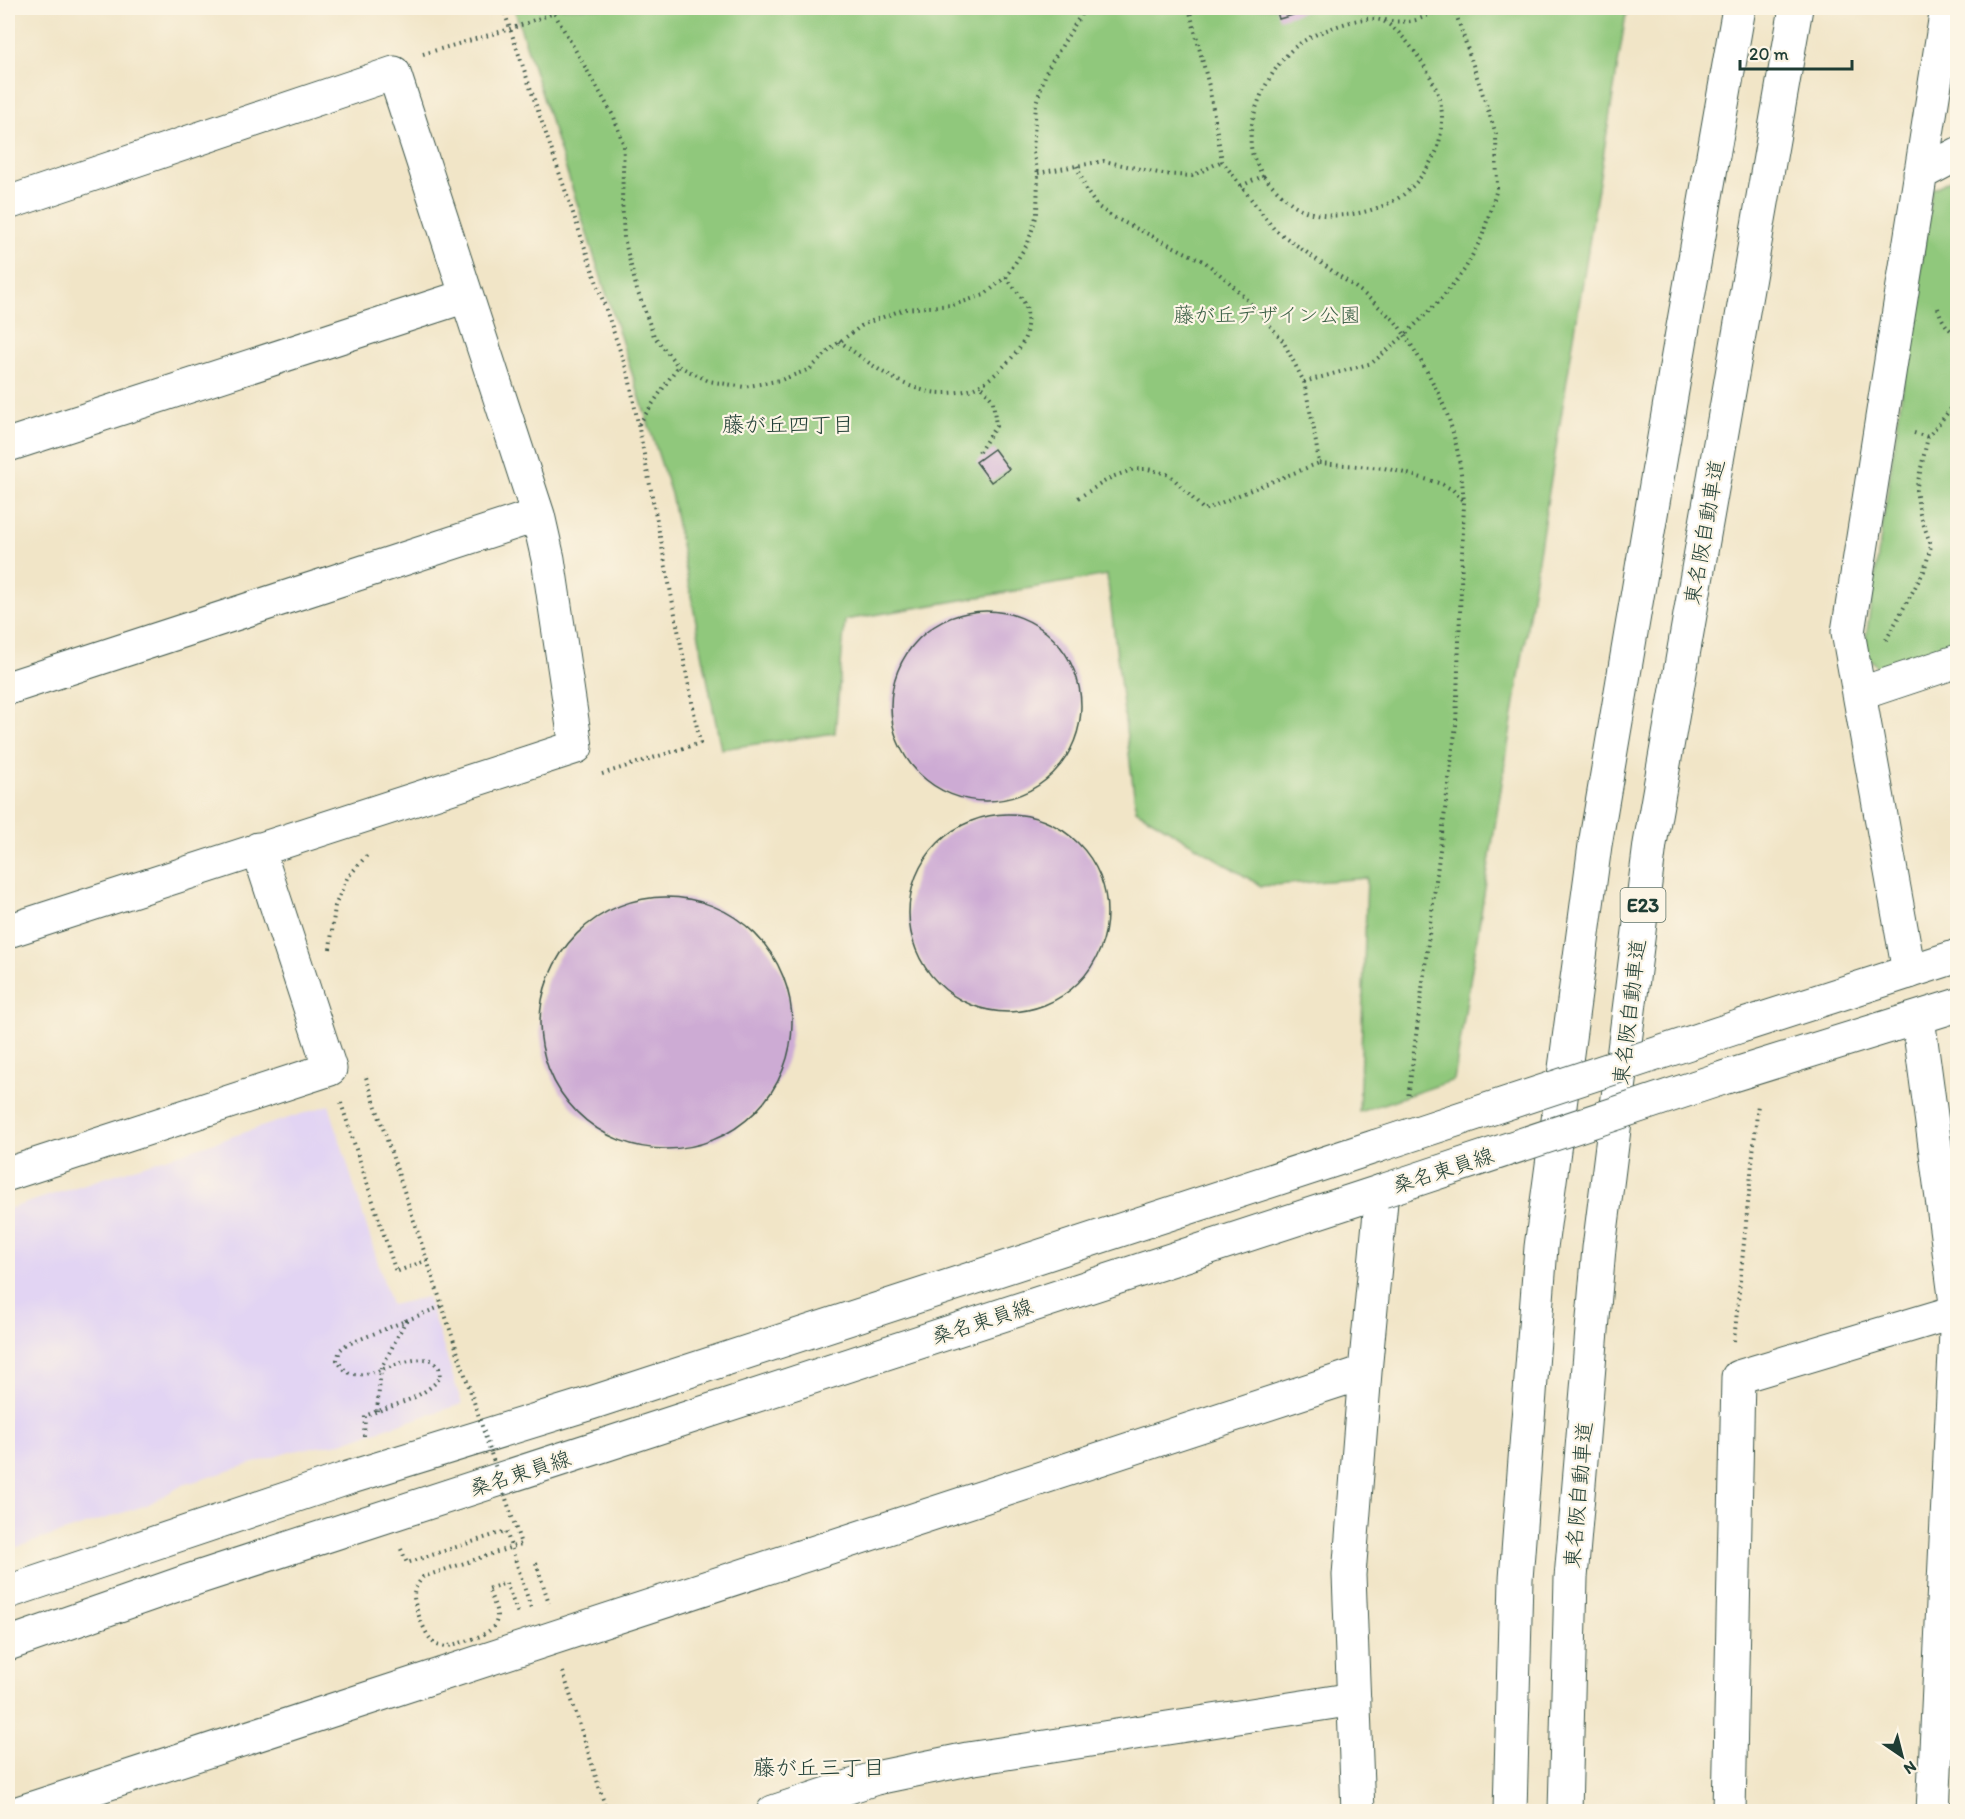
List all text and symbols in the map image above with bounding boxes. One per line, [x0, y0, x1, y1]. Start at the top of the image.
scale bar [1740, 33, 1852, 71]
text: 20 m [1749, 43, 1789, 65]
park label: 藤が丘デザイン公園 [1173, 302, 1361, 327]
district label: 藤が丘四丁目 [722, 411, 854, 438]
street label: 東名阪自動車道 [1679, 457, 1729, 607]
road number: E23 [1620, 888, 1666, 922]
street label: 東名阪自動車道 [1608, 938, 1650, 1086]
street label: 桑名東員線 [1389, 1142, 1497, 1198]
street label: 桑名東員線 [928, 1293, 1036, 1349]
street label: 東名阪自動車道 [1559, 1421, 1597, 1569]
street label: 桑名東員線 [466, 1445, 574, 1501]
north arrow [1872, 1726, 1932, 1786]
district label: 藤が丘三丁目 [753, 1754, 885, 1781]
text: N [1900, 1757, 1920, 1779]

